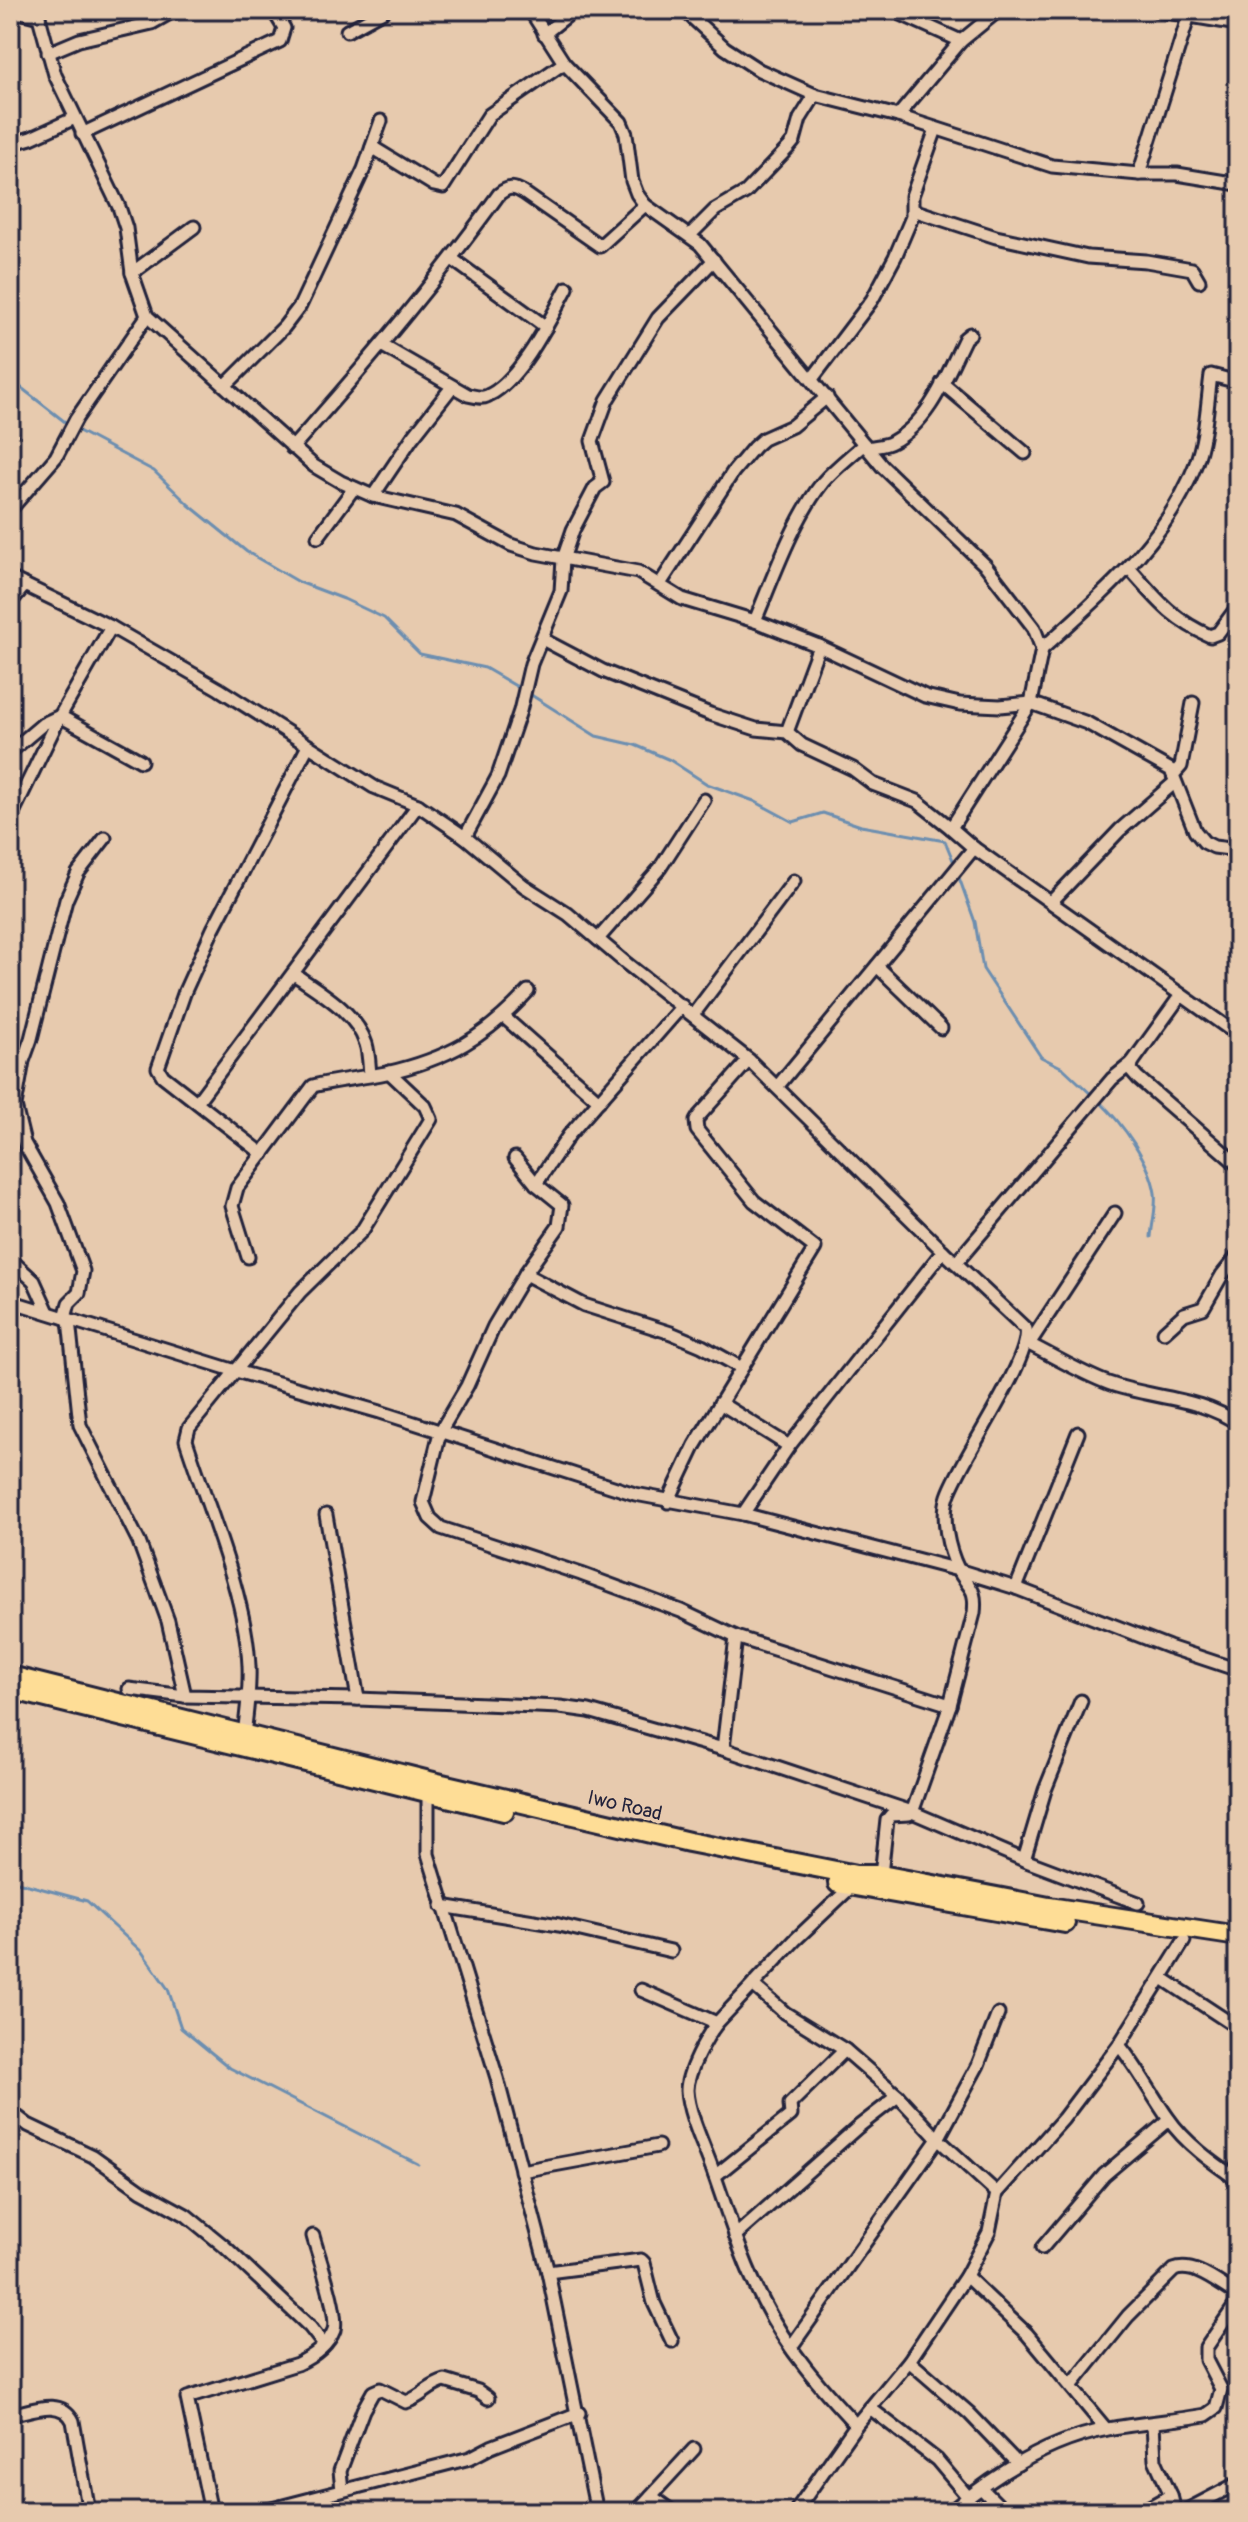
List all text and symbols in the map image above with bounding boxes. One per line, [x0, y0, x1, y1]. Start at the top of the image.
street label: Iwo Road [585, 1785, 665, 1826]

